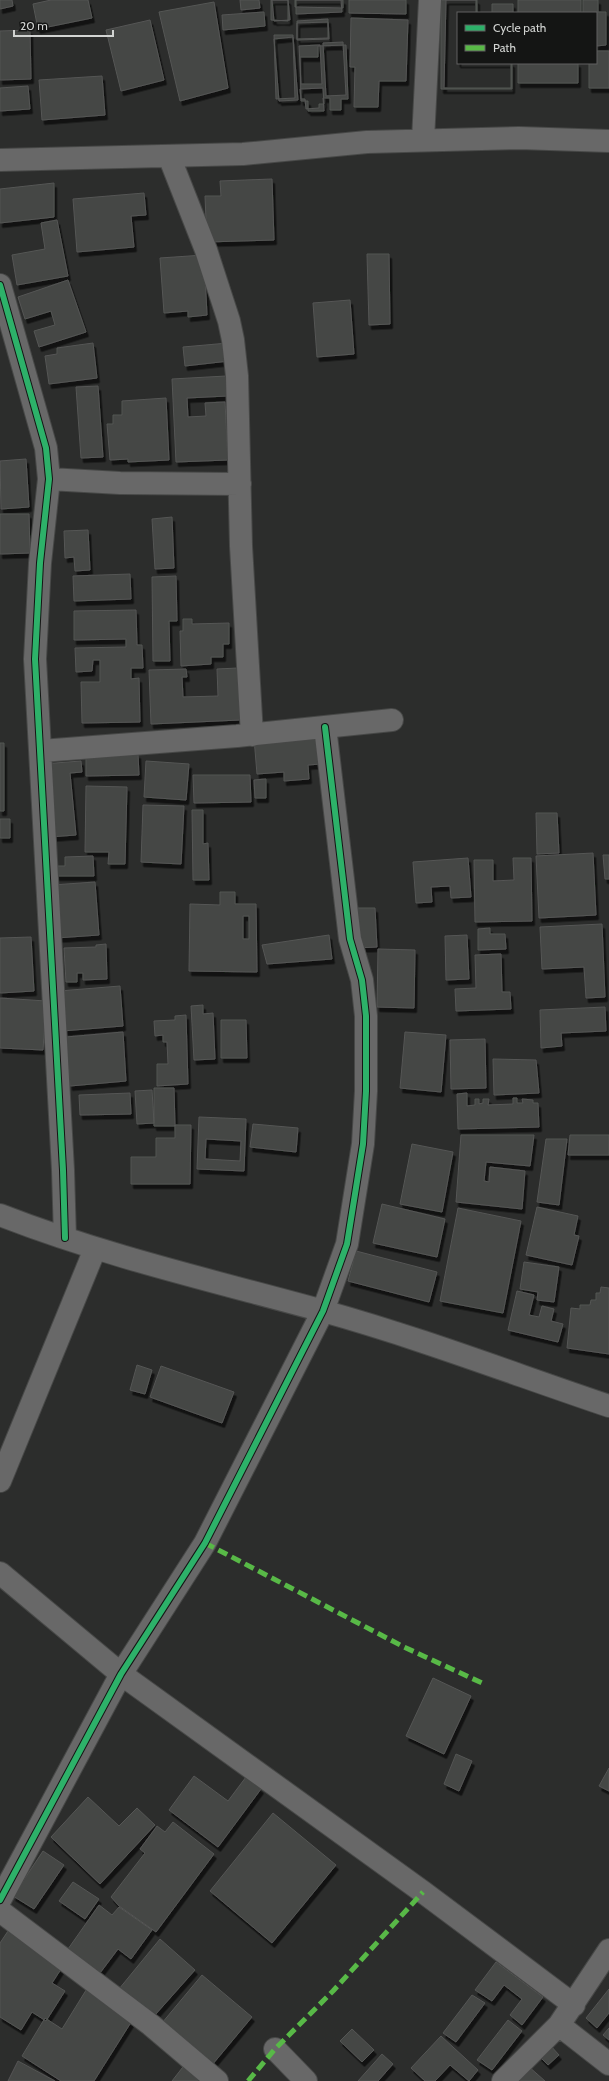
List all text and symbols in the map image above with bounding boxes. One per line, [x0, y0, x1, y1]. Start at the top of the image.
scale bar [14, 12, 113, 38]
legend [457, 12, 597, 64]
text: 20 m [20, 18, 48, 33]
text: Cycle path [493, 20, 546, 35]
text: Path [493, 40, 516, 55]

